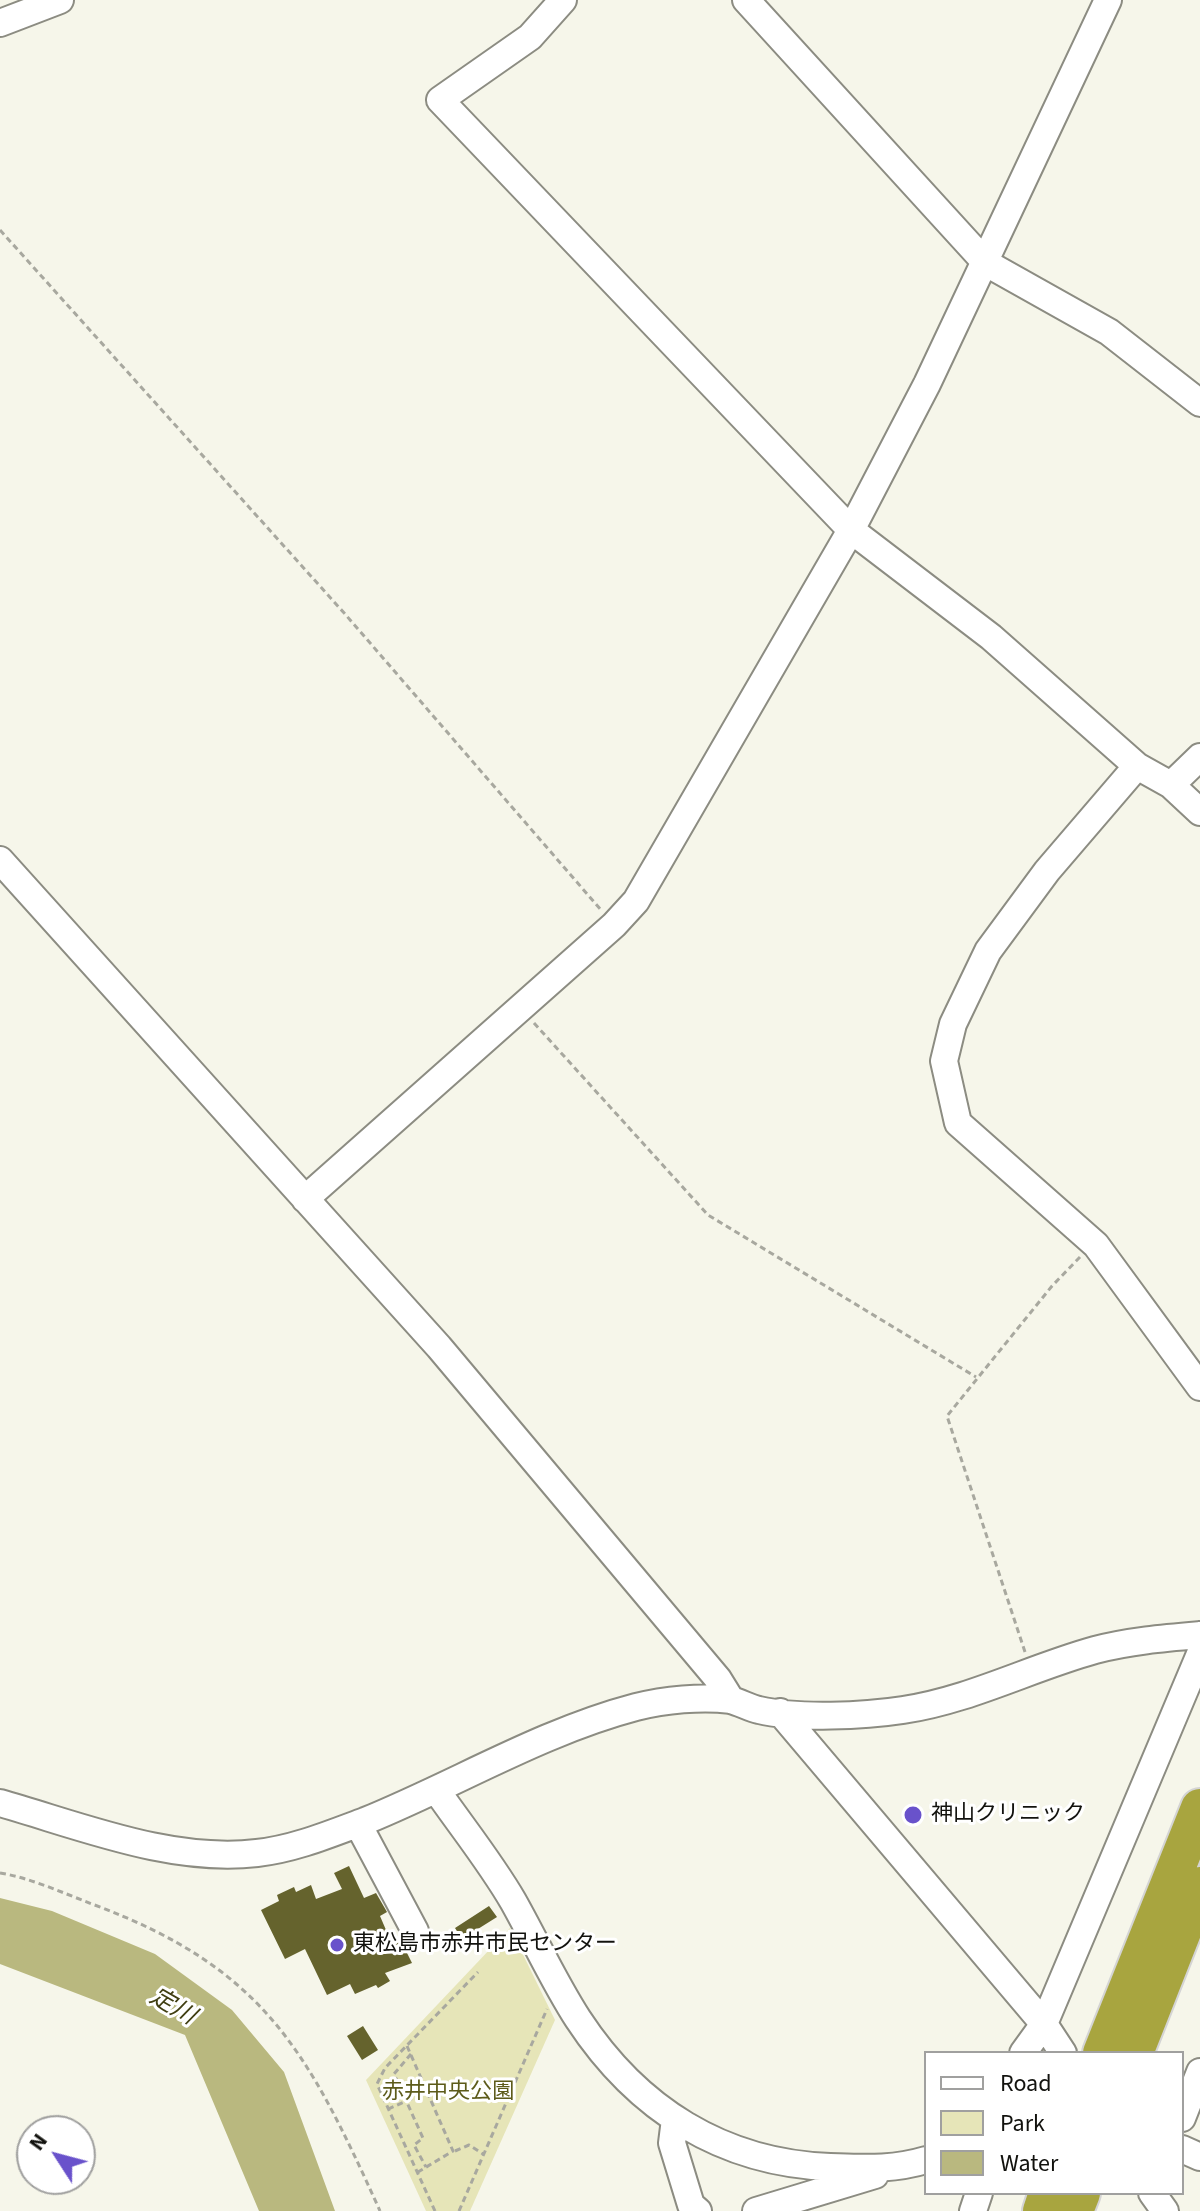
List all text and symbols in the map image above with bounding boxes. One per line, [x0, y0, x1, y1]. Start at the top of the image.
place label: 神山クリニック [931, 1802, 1085, 1828]
marker: 神山クリニック [902, 1804, 924, 1826]
place label: 東松島市赤井市民センター [353, 1932, 617, 1958]
marker: 東松島市赤井市民センター [328, 1936, 346, 1954]
water label: 定川 [144, 1984, 200, 2032]
legend [924, 2051, 1184, 2195]
text: Road [1000, 2066, 1052, 2101]
park label: 赤井中央公園 [382, 2080, 514, 2106]
text: Park [1000, 2106, 1045, 2141]
north arrow [16, 2115, 96, 2195]
text: N [21, 2127, 55, 2157]
text: Water [1000, 2146, 1058, 2181]

